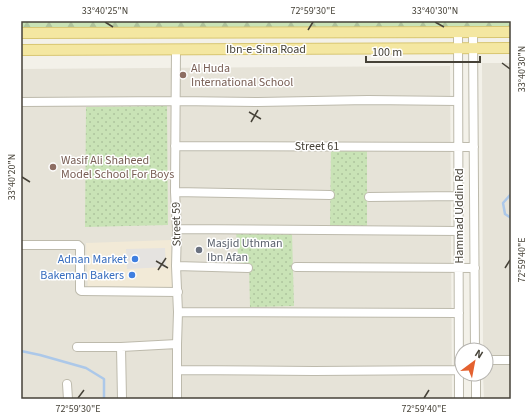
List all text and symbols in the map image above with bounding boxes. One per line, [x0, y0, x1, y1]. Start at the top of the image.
text: 33°40'25"N [82, 4, 128, 18]
text: 72°59'30"E [290, 4, 336, 18]
text: 33°40'30"N [412, 4, 458, 18]
scale bar [366, 38, 480, 64]
street label: Ibn-e-Sina Road [226, 41, 306, 58]
text: 100 m [372, 44, 402, 61]
text: 33°40'30"N [515, 46, 529, 92]
place label: Al Huda International School [191, 60, 293, 91]
marker: Al Huda International School [178, 70, 188, 80]
street label: Street 61 [295, 138, 339, 155]
place label: Wasif Ali Shaheed Model School For Boys [61, 152, 174, 183]
text: 33°40'20"N [5, 154, 19, 200]
marker: Wasif Ali Shaheed Model School For Boys [48, 162, 58, 172]
street label: Hammad Uddin Rd [451, 168, 468, 264]
street label: Street 59 [168, 202, 185, 246]
place label: Masjid Uthman Ibn Afan [207, 235, 283, 266]
text: 72°59'40"E [515, 237, 529, 283]
marker: Masjid Uthman Ibn Afan [194, 245, 204, 255]
place label: Adnan Market [58, 251, 127, 268]
marker: Adnan Market [130, 254, 140, 264]
place label: Bakeman Bakers [40, 267, 124, 284]
marker: Bakeman Bakers [127, 270, 137, 280]
north arrow [454, 342, 494, 382]
text: N [472, 346, 486, 362]
text: 72°59'30"E [55, 402, 101, 416]
text: 72°59'40"E [401, 402, 447, 416]

